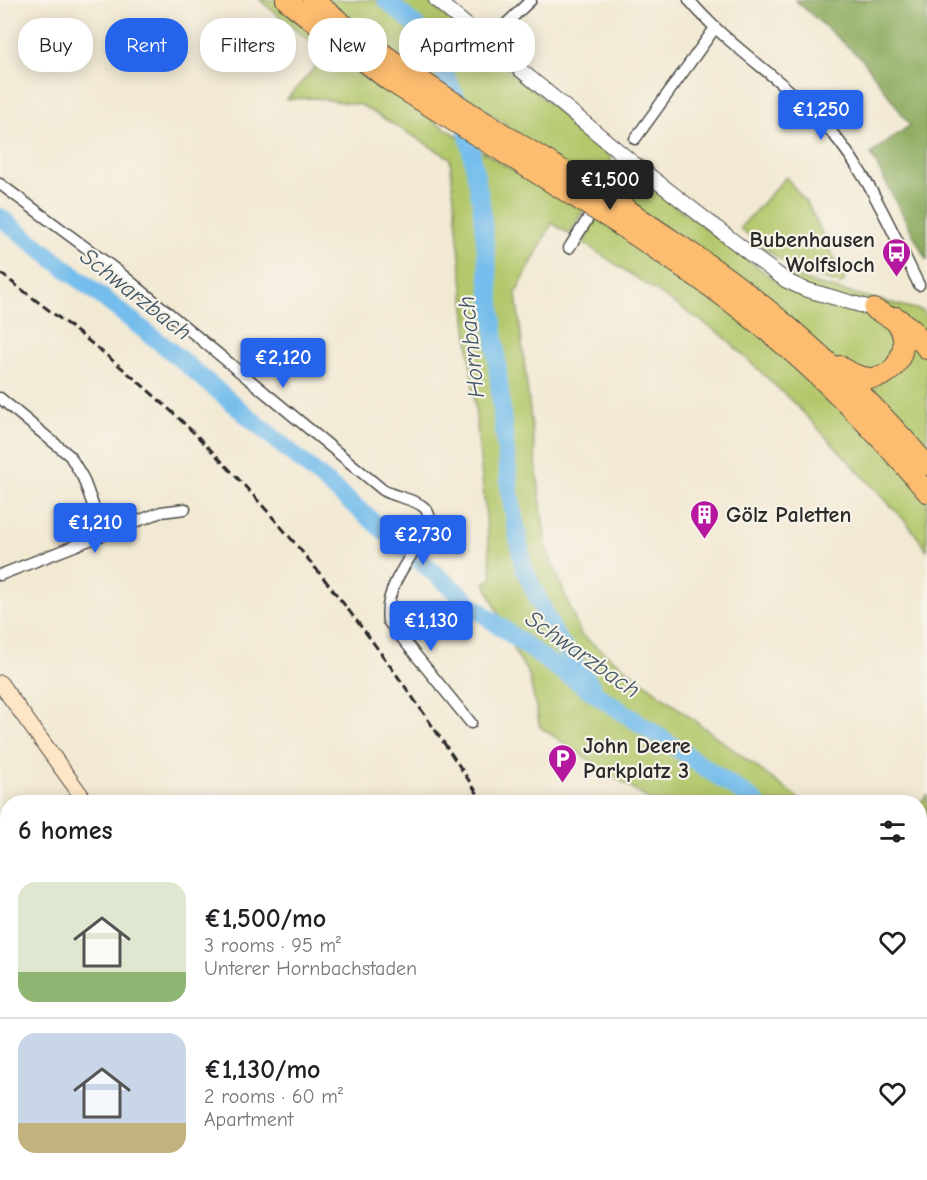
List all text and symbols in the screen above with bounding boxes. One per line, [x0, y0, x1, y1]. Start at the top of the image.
chip: Buy [18, 18, 93, 72]
chip: Rent [105, 18, 188, 72]
chip: Filters [200, 18, 296, 72]
chip: New [308, 18, 387, 72]
chip: Apartment [399, 18, 535, 72]
pin: €1,250 [772, 90, 870, 141]
text: €1,250 [792, 98, 850, 121]
pin: €1,500 [561, 160, 659, 211]
text: €1,500 [581, 168, 639, 191]
place label: Bubenhausen Wolfsloch [750, 227, 875, 278]
bus stop icon: Bubenhausen Wolfsloch [880, 236, 912, 278]
water label: Schwarzbach [75, 242, 197, 346]
water label: Hornbach [452, 295, 490, 399]
pin: €2,120 [234, 338, 332, 389]
text: €2,120 [255, 346, 311, 369]
building icon: Gölz Paletten [689, 498, 721, 540]
place label: Gölz Paletten [726, 502, 851, 528]
pin: €1,210 [46, 503, 144, 554]
text: €1,210 [68, 511, 122, 534]
pin: €2,730 [374, 515, 472, 566]
text: €2,730 [394, 523, 452, 546]
pin: €1,130 [382, 601, 480, 652]
water label: Schwarzbach [520, 604, 646, 704]
text: €1,130 [404, 609, 458, 632]
place label: John Deere Parkplatz 3 [583, 733, 691, 784]
parking icon: John Deere Parkplatz 3 [546, 742, 578, 784]
icon: filters [876, 815, 909, 848]
text: 6 homes [18, 816, 113, 846]
text: €1,500/mo [204, 904, 326, 934]
icon: home [66, 906, 138, 978]
icon: heart [876, 926, 909, 959]
text: 3 rooms · 95 m² [204, 934, 341, 957]
text: Unterer Hornbachstaden [204, 957, 417, 980]
text: €1,130/mo [204, 1055, 321, 1085]
icon: home [66, 1057, 138, 1129]
icon: heart [876, 1077, 909, 1110]
text: 2 rooms · 60 m² [204, 1085, 343, 1108]
text: Apartment [204, 1108, 294, 1131]

